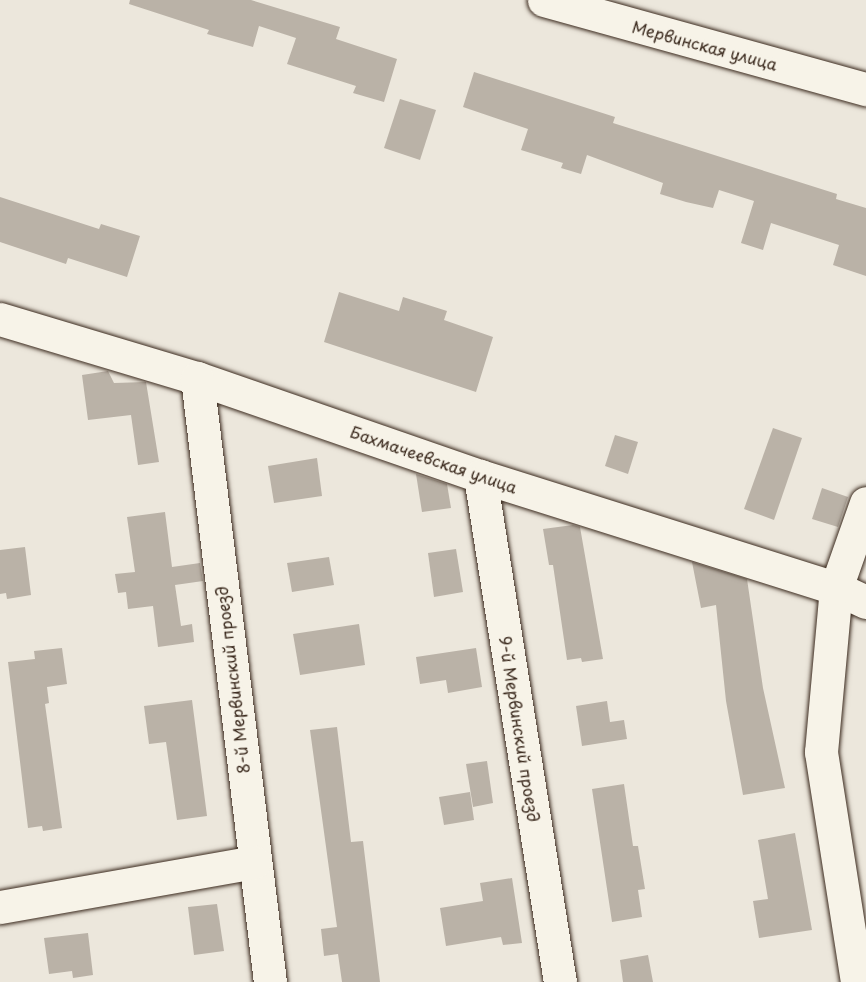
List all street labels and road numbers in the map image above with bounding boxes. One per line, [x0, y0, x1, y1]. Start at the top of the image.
street label: Мервинская улица [630, 16, 780, 74]
street label: Бахмачеевская улица [348, 421, 520, 497]
street label: 8-й Мервинский проезд [211, 585, 253, 775]
street label: 9-й Мервинский проезд [496, 635, 544, 823]

